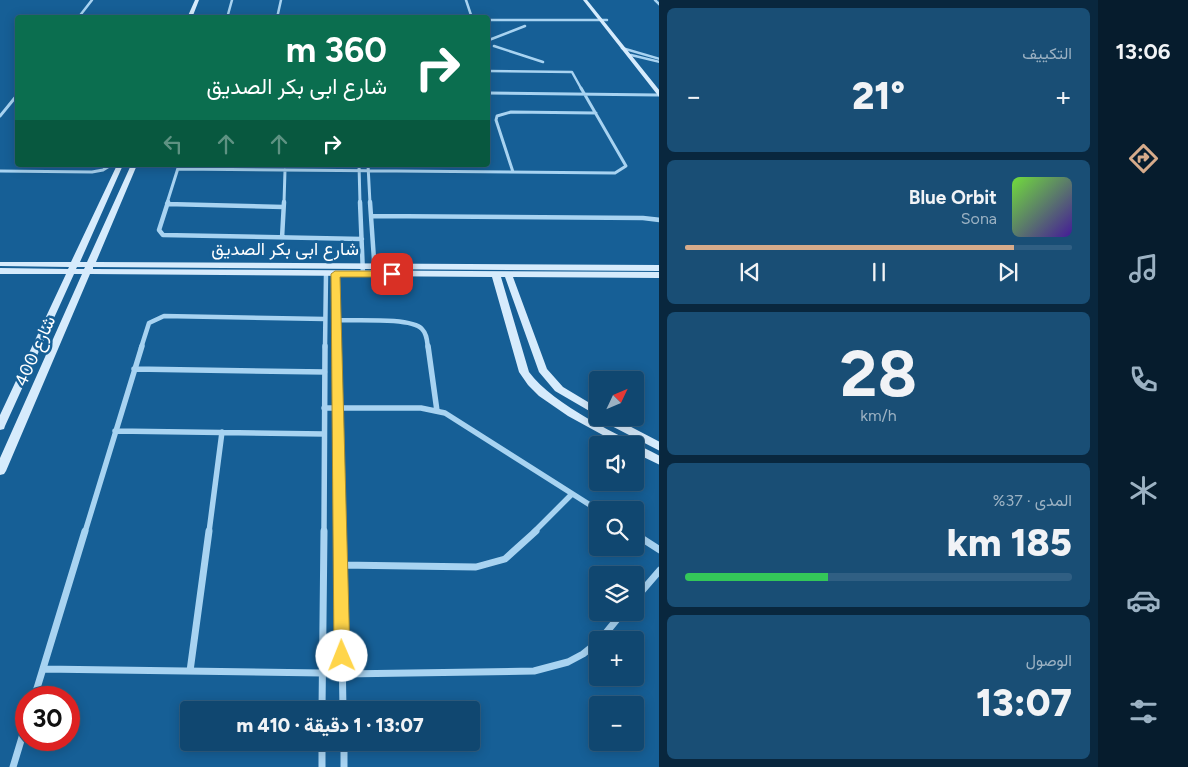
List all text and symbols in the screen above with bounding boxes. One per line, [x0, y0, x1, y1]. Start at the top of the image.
text: 360 m [286, 29, 387, 71]
icon: right [405, 35, 470, 100]
text: 13:06 [1115, 38, 1171, 65]
text: التكييف [1022, 44, 1072, 63]
text: شارع ابى بكر الصديق [206, 73, 387, 100]
text: 21° [852, 73, 905, 119]
text: − [685, 79, 702, 113]
text: + [1055, 79, 1072, 113]
icon: left [159, 130, 187, 158]
icon: ahead [212, 130, 240, 158]
icon: ahead [265, 130, 293, 158]
icon: right [318, 130, 346, 158]
icon: directions [1126, 141, 1161, 176]
text: Blue Orbit [909, 186, 997, 209]
text: Sona [961, 209, 997, 228]
street label: شارع ابى بكر الصديق [211, 238, 359, 261]
icon: music [1126, 251, 1161, 286]
pin [371, 253, 413, 295]
icon: previous [736, 258, 764, 286]
icon: pause [865, 258, 893, 286]
icon: next [994, 258, 1022, 286]
icon: arrive [378, 260, 406, 288]
street label: شارع 400 [10, 312, 61, 390]
text: 28 [840, 334, 917, 412]
icon: phone [1126, 362, 1161, 397]
north arrow [589, 371, 644, 426]
map controls [589, 371, 644, 751]
text: km/h [860, 406, 897, 425]
button: sound [589, 436, 644, 491]
icon: climate [1126, 473, 1161, 508]
text: المدى · 37% [993, 491, 1072, 510]
button: search [589, 501, 644, 556]
text: 185 km [947, 520, 1072, 566]
button: layers [589, 566, 644, 621]
icon: car [1126, 583, 1161, 618]
position arrow [315, 629, 367, 681]
button: + [589, 631, 644, 686]
text: الوصول [1026, 651, 1072, 670]
text: 13:07 [976, 680, 1072, 726]
speed limit sign: 30 [15, 686, 80, 751]
icon: filters [1126, 694, 1161, 729]
button: − [589, 696, 644, 751]
text: 13:07 · 1 دقيقة · 410 m [236, 714, 424, 737]

